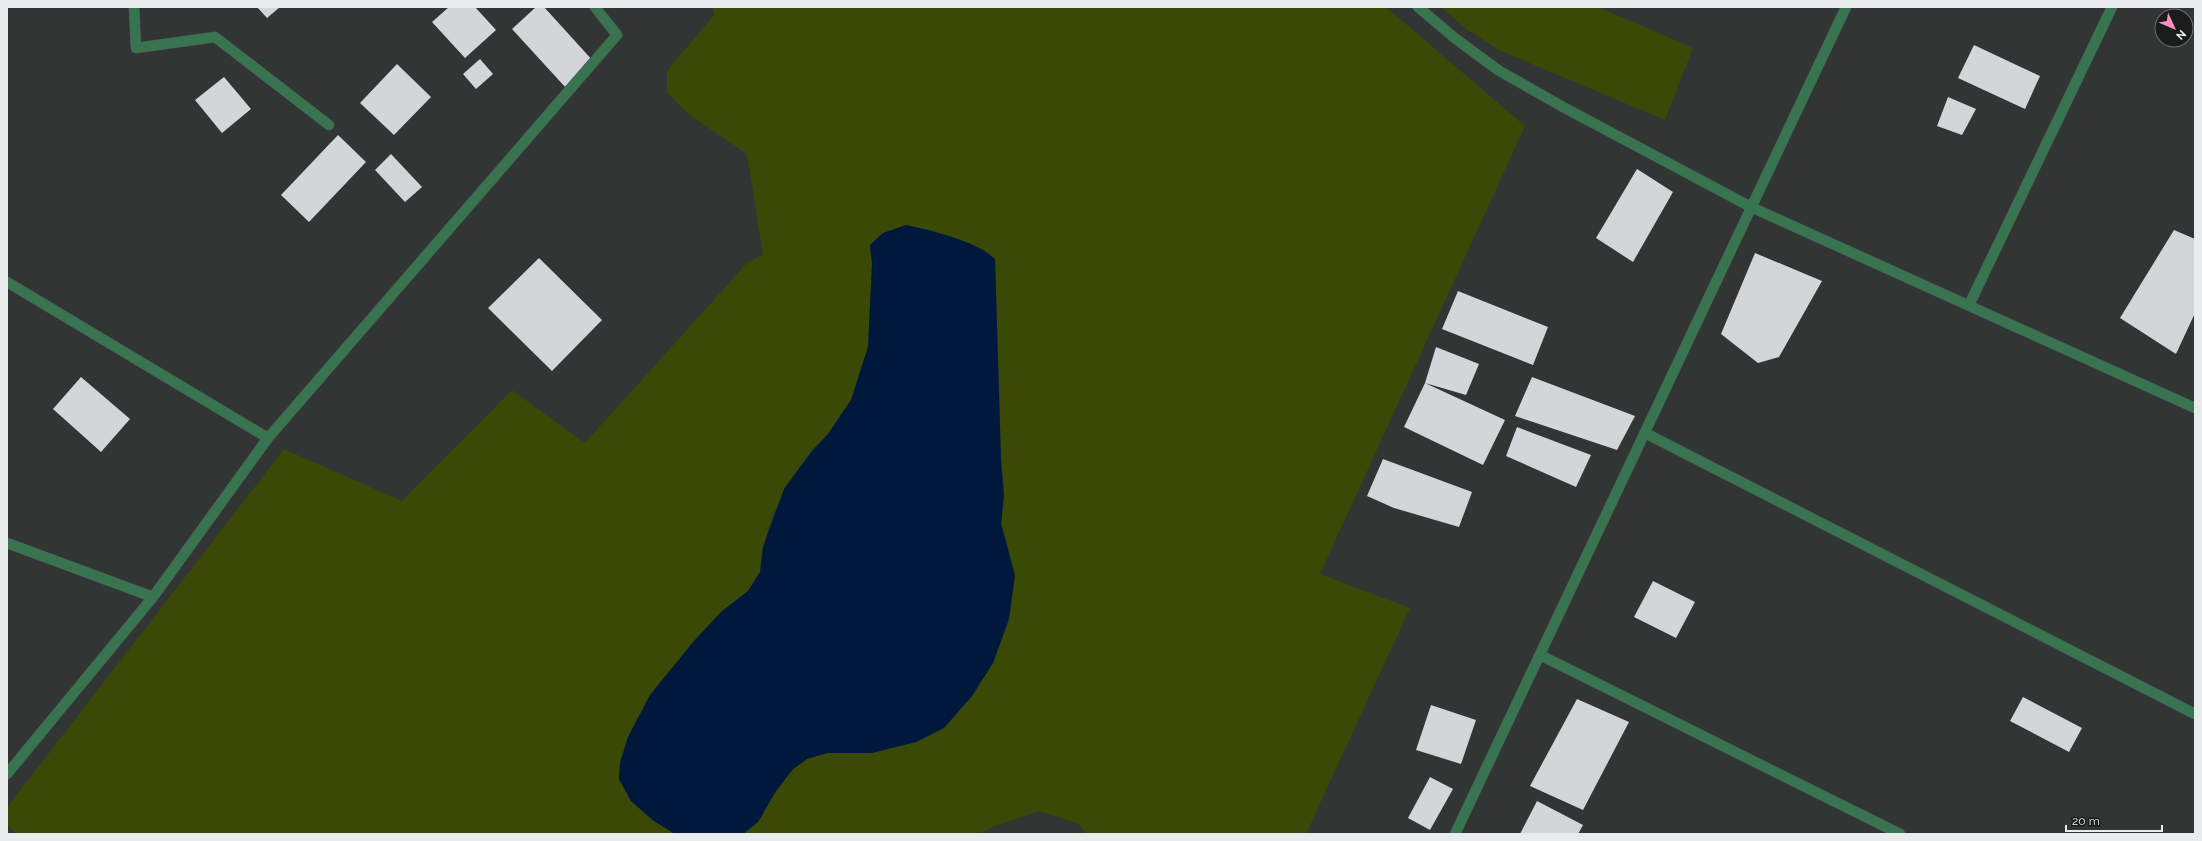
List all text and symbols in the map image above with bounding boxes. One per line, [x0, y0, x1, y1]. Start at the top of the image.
north arrow [2154, 8, 2194, 48]
text: N [2173, 27, 2188, 42]
scale bar [2066, 807, 2162, 833]
text: 20 m [2072, 814, 2100, 828]

